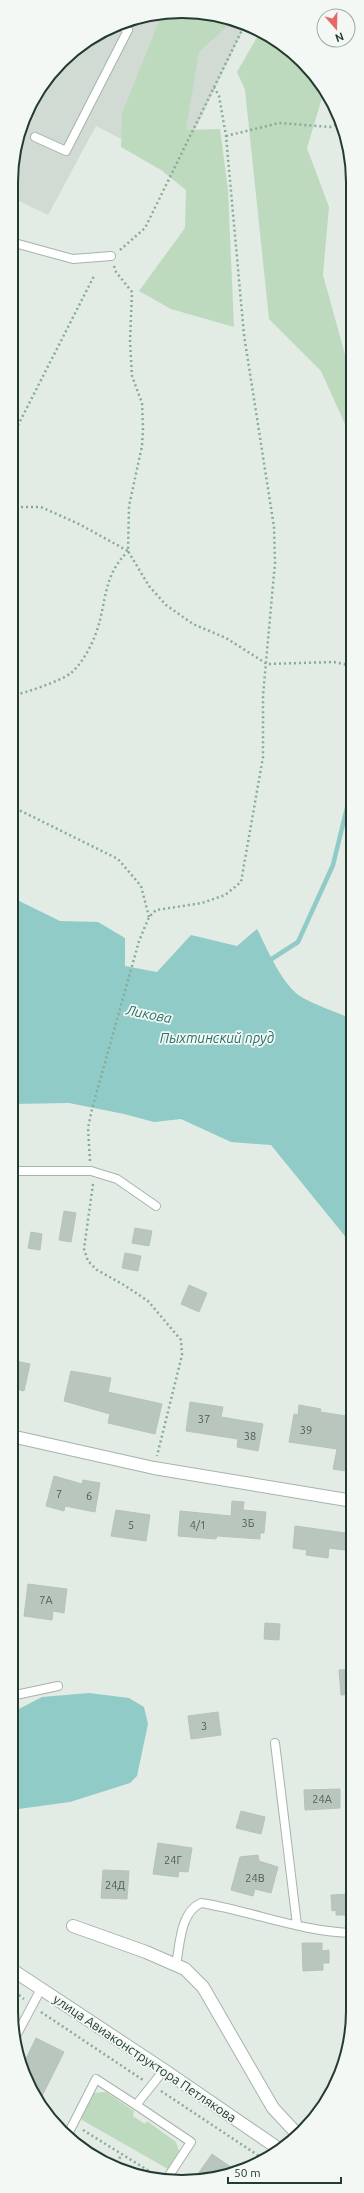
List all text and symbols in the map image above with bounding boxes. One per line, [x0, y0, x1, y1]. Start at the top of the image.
north arrow [316, 8, 356, 48]
text: N [334, 30, 345, 44]
water label: Ликова [124, 1002, 174, 1026]
water label: Пыхтинский пруд [160, 1030, 274, 1046]
house number: 37 [198, 1413, 210, 1425]
house number: 39 [300, 1424, 312, 1436]
house number: 38 [244, 1430, 256, 1442]
house number: 7 [56, 1488, 62, 1500]
house number: 6 [86, 1490, 92, 1502]
house number: 3Б [242, 1517, 255, 1529]
house number: 5 [128, 1519, 134, 1531]
house number: 4/1 [190, 1519, 206, 1531]
house number: 7А [39, 1594, 54, 1606]
house number: 3 [201, 1720, 207, 1732]
house number: 24А [312, 1793, 333, 1805]
house number: 24Г [164, 1854, 182, 1866]
house number: 24В [245, 1872, 265, 1884]
house number: 24Д [105, 1879, 125, 1891]
street label: улица Авиаконструктора Петлякова [51, 1991, 239, 2125]
scale bar [228, 2159, 341, 2185]
text: 50 m [234, 2166, 261, 2179]

